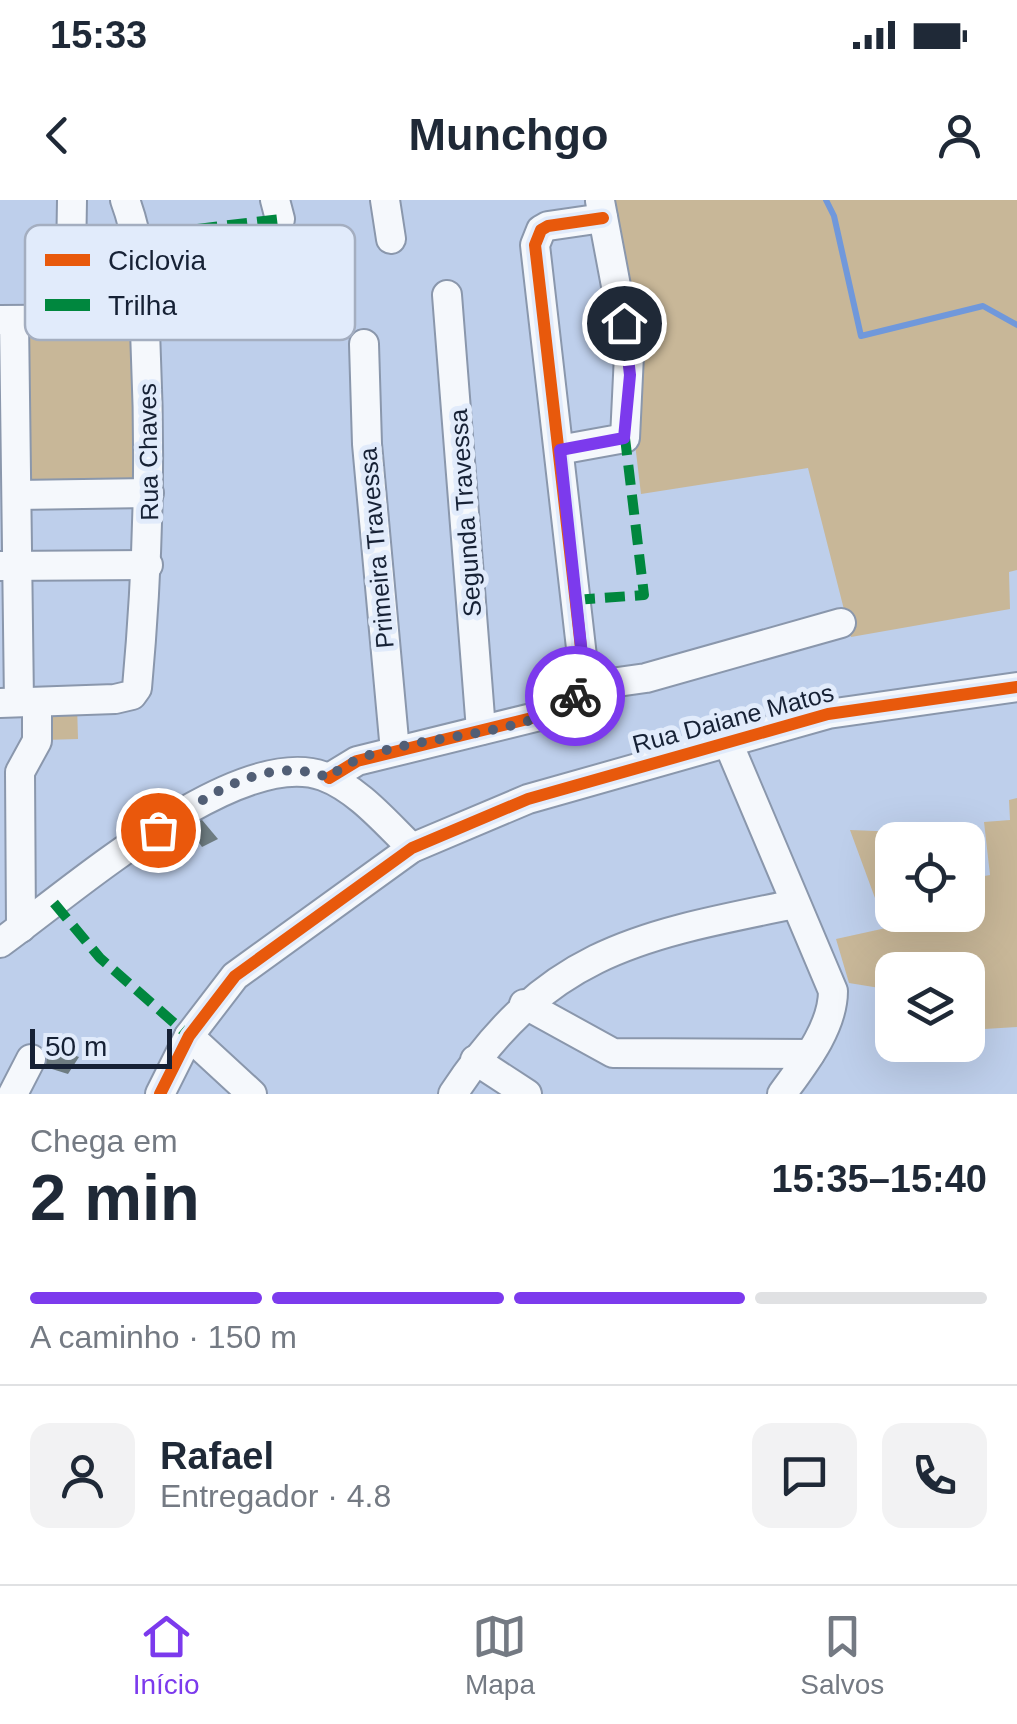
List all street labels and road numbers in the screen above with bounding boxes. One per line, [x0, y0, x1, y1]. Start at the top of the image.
street label: Rua Chaves [133, 383, 163, 521]
street label: Segunda Travessa [444, 408, 486, 618]
street label: Primeira Travessa [353, 446, 399, 650]
street label: Rua Daiane Matos [629, 678, 837, 758]

